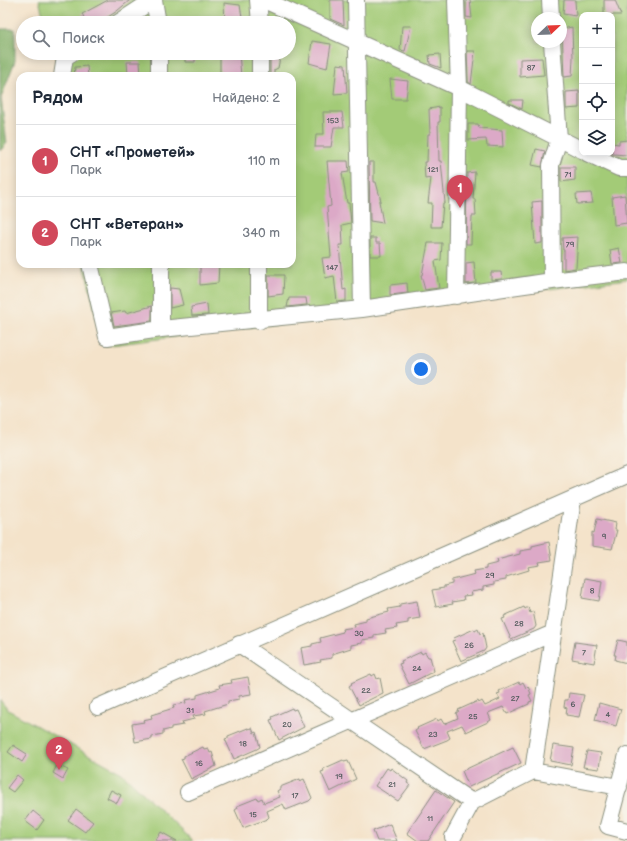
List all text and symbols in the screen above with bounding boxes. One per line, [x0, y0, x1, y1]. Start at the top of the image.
north arrow [531, 12, 567, 48]
map controls [579, 12, 615, 156]
button: + [579, 12, 615, 48]
search box [16, 16, 296, 60]
icon: search [30, 27, 52, 49]
text: Поиск [62, 29, 105, 48]
button: − [579, 48, 615, 84]
house number: 87 [527, 63, 535, 72]
button: locate [579, 84, 615, 120]
text: Рядом [32, 88, 83, 108]
text: Найдено: 2 [212, 90, 280, 106]
house number: 153 [327, 116, 339, 125]
button: layers [579, 120, 615, 156]
text: СНТ «Прометей» [70, 143, 195, 162]
text: 1 [42, 153, 48, 169]
text: 110 m [248, 153, 280, 169]
text: Парк [70, 162, 102, 178]
house number: 121 [428, 165, 438, 174]
house number: 71 [564, 170, 572, 179]
pin: 1 [447, 175, 473, 208]
text: СНТ «Ветеран» [70, 215, 184, 234]
text: 2 [41, 225, 49, 241]
text: 340 m [242, 225, 280, 241]
text: Парк [70, 234, 102, 250]
house number: 79 [566, 240, 575, 249]
house number: 147 [326, 263, 338, 272]
your location [411, 359, 431, 379]
house number: 9 [602, 532, 607, 541]
house number: 29 [485, 571, 495, 580]
house number: 8 [590, 586, 595, 595]
house number: 28 [514, 619, 524, 628]
house number: 30 [354, 629, 364, 638]
house number: 26 [464, 641, 474, 650]
house number: 7 [582, 648, 586, 657]
house number: 24 [412, 664, 422, 673]
house number: 22 [361, 686, 371, 695]
house number: 27 [511, 694, 519, 703]
house number: 6 [571, 700, 576, 709]
house number: 31 [186, 706, 194, 715]
house number: 4 [606, 710, 611, 719]
house number: 25 [468, 712, 478, 721]
house number: 20 [282, 720, 292, 729]
house number: 23 [428, 730, 438, 739]
pin: 2 [46, 737, 72, 770]
house number: 18 [239, 739, 247, 748]
house number: 16 [195, 759, 203, 768]
house number: 19 [335, 772, 343, 781]
house number: 21 [388, 780, 396, 789]
house number: 17 [291, 791, 299, 800]
house number: 15 [249, 810, 257, 819]
house number: 11 [427, 814, 433, 823]

